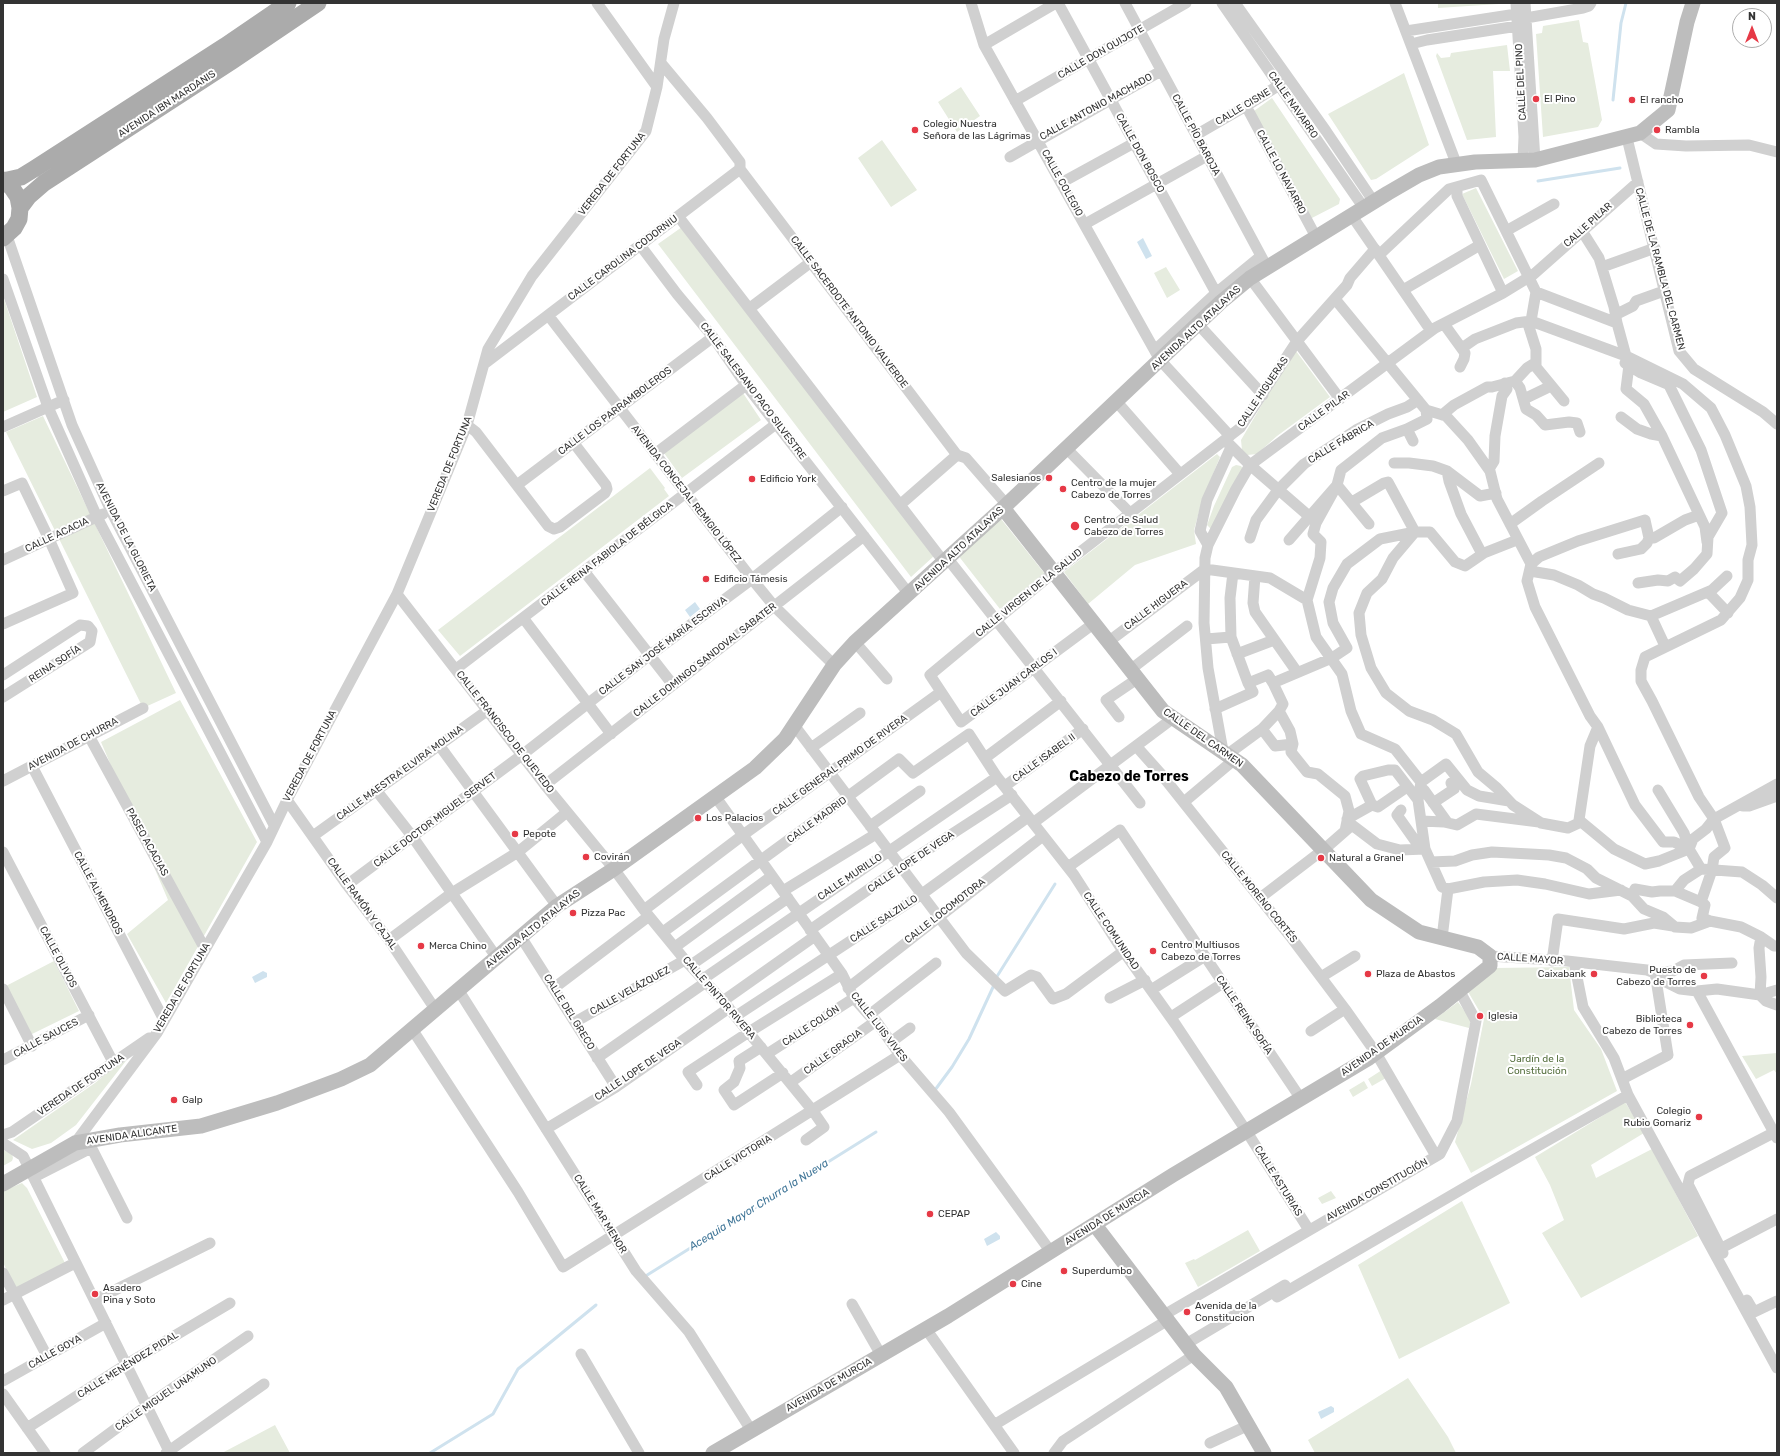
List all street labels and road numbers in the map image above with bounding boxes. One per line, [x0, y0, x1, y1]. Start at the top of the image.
street label: CALLE DON QUIJOTE [1056, 22, 1146, 82]
street label: CALLE DEL PINO [1513, 43, 1529, 121]
street label: AVENIDA IBN MARDANIS [116, 68, 218, 140]
street label: CALLE NAVARRO [1265, 69, 1321, 141]
street label: CALLE ANTONIO MACHADO [1038, 71, 1154, 143]
street label: CALLE CISNE [1213, 86, 1273, 128]
street label: CALLE PÍO BAROJA [1169, 92, 1223, 178]
street label: CALLE DON BOSCO [1113, 111, 1167, 195]
street label: CALLE LO NAVARRO [1254, 128, 1308, 216]
street label: VEREDA DE FORTUNA [576, 130, 648, 218]
street label: CALLE COLEGIO [1039, 148, 1085, 218]
street label: CALLE DE LA RAMBLA DEL CARMEN [1633, 186, 1687, 352]
street label: CALLE PILAR [1561, 200, 1615, 250]
street label: CALLE CAROLINA CODORNIU [566, 213, 680, 303]
street label: CALLE SACERDOTE ANTONIO VALVERDE [788, 234, 910, 390]
street label: AVENIDA ALTO ATALAYAS [1149, 283, 1243, 373]
street label: CALLE SALESIANO PACO SILVESTRE [697, 320, 809, 462]
street label: CALLE HIGUERAS [1235, 355, 1291, 429]
street label: CALLE LOS PARRAMBOLEROS [556, 364, 674, 458]
street label: CALLE PILAR [1296, 388, 1352, 434]
street label: VEREDA DE FORTUNA [425, 414, 475, 514]
street label: CALLE FÁBRICA [1306, 418, 1376, 466]
street label: AVENIDA CONCEJAL REMIGIO LÓPEZ [629, 423, 743, 565]
street label: AVENIDA DE LA GLORIETA [93, 480, 159, 594]
street label: CALLE REINA FABIOLA DE BÉLGICA [539, 499, 675, 609]
street label: AVENIDA ALTO ATALAYAS [912, 504, 1006, 594]
street label: CALLE ACACIA [23, 515, 91, 555]
street label: CALLE VIRGEN DE LA SALUD [973, 546, 1085, 640]
street label: CALLE HIGUERA [1122, 577, 1190, 633]
street label: CALLE SAN JOSÉ MARÍA ESCRIVA [597, 594, 729, 698]
street label: CALLE DOMINGO SANDOVAL SABATER [631, 600, 779, 720]
street label: REINA SOFÍA [27, 643, 83, 685]
street label: CALLE JUAN CARLOS I [968, 646, 1060, 720]
street label: CALLE FRANCISCO DE QUEVEDO [453, 668, 557, 796]
street label: CALLE DEL CARMEN [1161, 706, 1245, 770]
street label: VEREDA DE FORTUNA [281, 708, 339, 804]
street label: CALLE GENERAL PRIMO DE RIVERA [770, 712, 910, 818]
street label: AVENIDA DE CHURRA [26, 715, 120, 773]
street label: CALLE MAESTRA ELVIRA MOLINA [334, 723, 466, 823]
street label: CALLE ISABEL II [1010, 731, 1078, 785]
street label: CALLE DOCTOR MIGUEL SERVET [371, 770, 499, 870]
street label: CALLE MADRID [785, 794, 849, 846]
street label: PASEO ACACIAS [123, 806, 171, 878]
street label: CALLE LOPE DE VEGA [866, 829, 956, 895]
street label: CALLE ALMENDROS [71, 849, 125, 937]
street label: CALLE MORENO CORTÉS [1218, 849, 1300, 945]
street label: CALLE MURILLO [815, 851, 885, 903]
street label: CALLE RAMÓN Y CAJAL [325, 856, 399, 952]
street label: CALLE LOCOMOTORA [902, 876, 988, 946]
street label: AVENIDA ALTO ATALAYAS [483, 887, 583, 971]
street label: CALLE COMUNIDAD [1080, 890, 1142, 972]
street label: CALLE SALZILLO [848, 893, 920, 945]
street label: CALLE OLIVOS [37, 924, 79, 990]
street label: VEREDA DE FORTUNA [151, 941, 213, 1035]
street label: CALLE MAYOR [1496, 951, 1564, 967]
street label: CALLE PINTOR RIVERA [680, 954, 758, 1042]
street label: CALLE VELÁZQUEZ [588, 964, 672, 1018]
street label: CALLE DEL GRECO [541, 972, 597, 1052]
street label: CALLE REINA SOFÍA [1213, 973, 1275, 1057]
street label: CALLE LUIS VIVES [848, 990, 910, 1064]
street label: CALLE COLÓN [780, 1003, 842, 1049]
street label: AVENIDA DE MURCIA [1339, 1013, 1425, 1079]
street label: CALLE SAUCES [12, 1016, 80, 1060]
street label: CALLE GRACIA [802, 1027, 864, 1077]
street label: CALLE LOPE DE VEGA [593, 1037, 683, 1103]
street label: VEREDA DE FORTUNA [35, 1052, 127, 1118]
street label: AVENIDA ALICANTE [86, 1123, 178, 1147]
street label: CALLE VICTORIA [702, 1132, 774, 1184]
street label: CALLE ASTURIAS [1252, 1144, 1304, 1218]
street label: AVENIDA CONSTITUCIÓN [1324, 1156, 1430, 1224]
street label: CALLE MAR MENOR [571, 1172, 629, 1256]
street label: AVENIDA DE MURCIA [1063, 1186, 1151, 1248]
street label: CALLE MENÉNDEZ PIDAL [75, 1329, 181, 1401]
street label: CALLE GOYA [26, 1333, 84, 1371]
street label: CALLE MIGUEL UNAMUNO [113, 1354, 219, 1434]
street label: AVENIDA DE MURCIA [784, 1355, 874, 1415]

